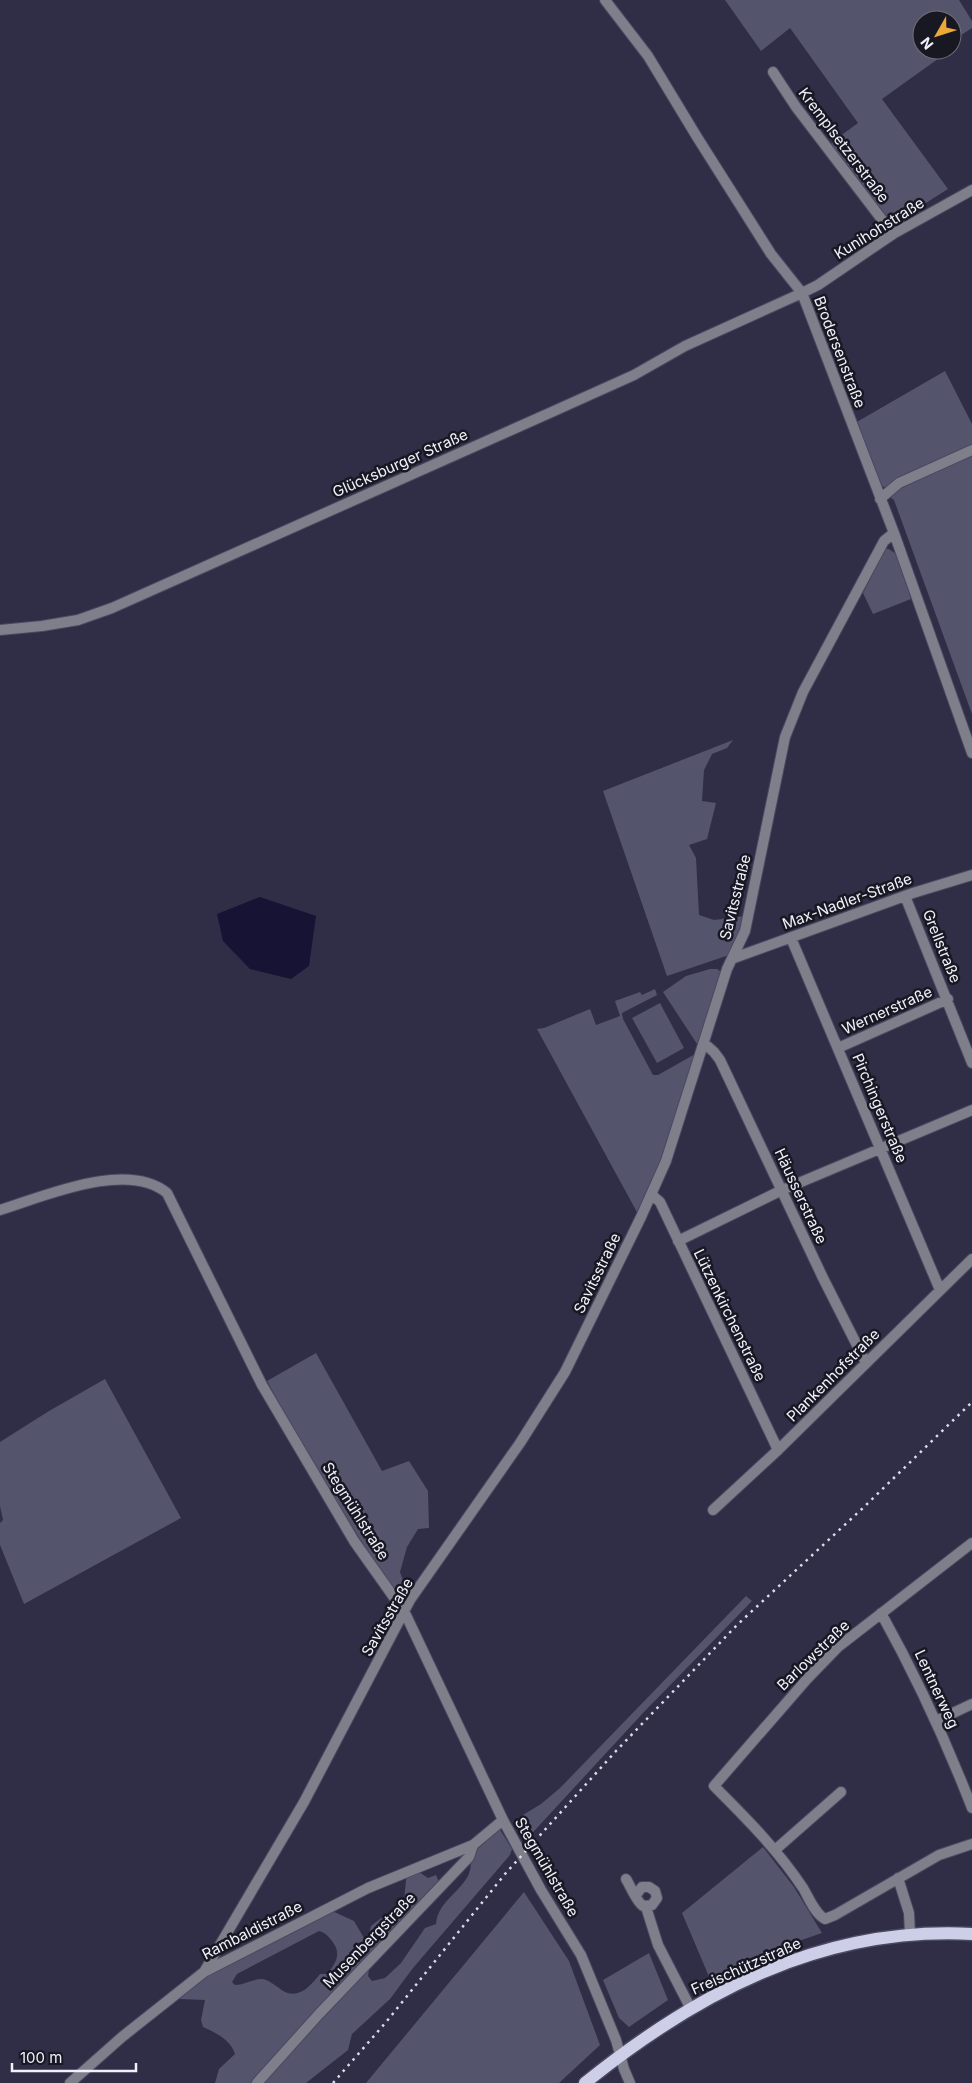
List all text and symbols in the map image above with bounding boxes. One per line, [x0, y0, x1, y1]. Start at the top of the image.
north arrow [912, 10, 962, 60]
text: N [917, 34, 936, 53]
street label: Kremplsetzerstraße [795, 84, 893, 206]
street label: Kunihohstraße [830, 193, 928, 263]
street label: Brodersenstraße [810, 293, 870, 411]
street label: Glücksburger Straße [329, 425, 471, 501]
street label: Savitsstraße [715, 852, 755, 942]
street label: Max-Nadler-Straße [780, 869, 914, 933]
street label: Grellstraße [919, 907, 965, 985]
street label: Wernerstraße [839, 982, 935, 1038]
street label: Pirchingerstraße [848, 1050, 912, 1166]
street label: Häusserstraße [771, 1145, 831, 1247]
street label: Savitsstraße [569, 1230, 625, 1316]
street label: Lützenkirchenstraße [690, 1246, 770, 1384]
street label: Plankenhofstraße [782, 1324, 884, 1426]
street label: Stegmühlstraße [318, 1459, 394, 1563]
street label: Savitsstraße [357, 1574, 417, 1660]
street label: Barlowstraße [773, 1616, 853, 1694]
street label: Lentnerweg [911, 1647, 963, 1731]
street label: Stegmühlstraße [511, 1814, 583, 1920]
street label: Musenbergstraße [319, 1888, 419, 1992]
street label: Rambaldistraße [199, 1897, 305, 1963]
street label: Freischützstraße [688, 1933, 804, 1999]
scale bar [12, 2040, 136, 2072]
text: 100 m [20, 2048, 62, 2067]

